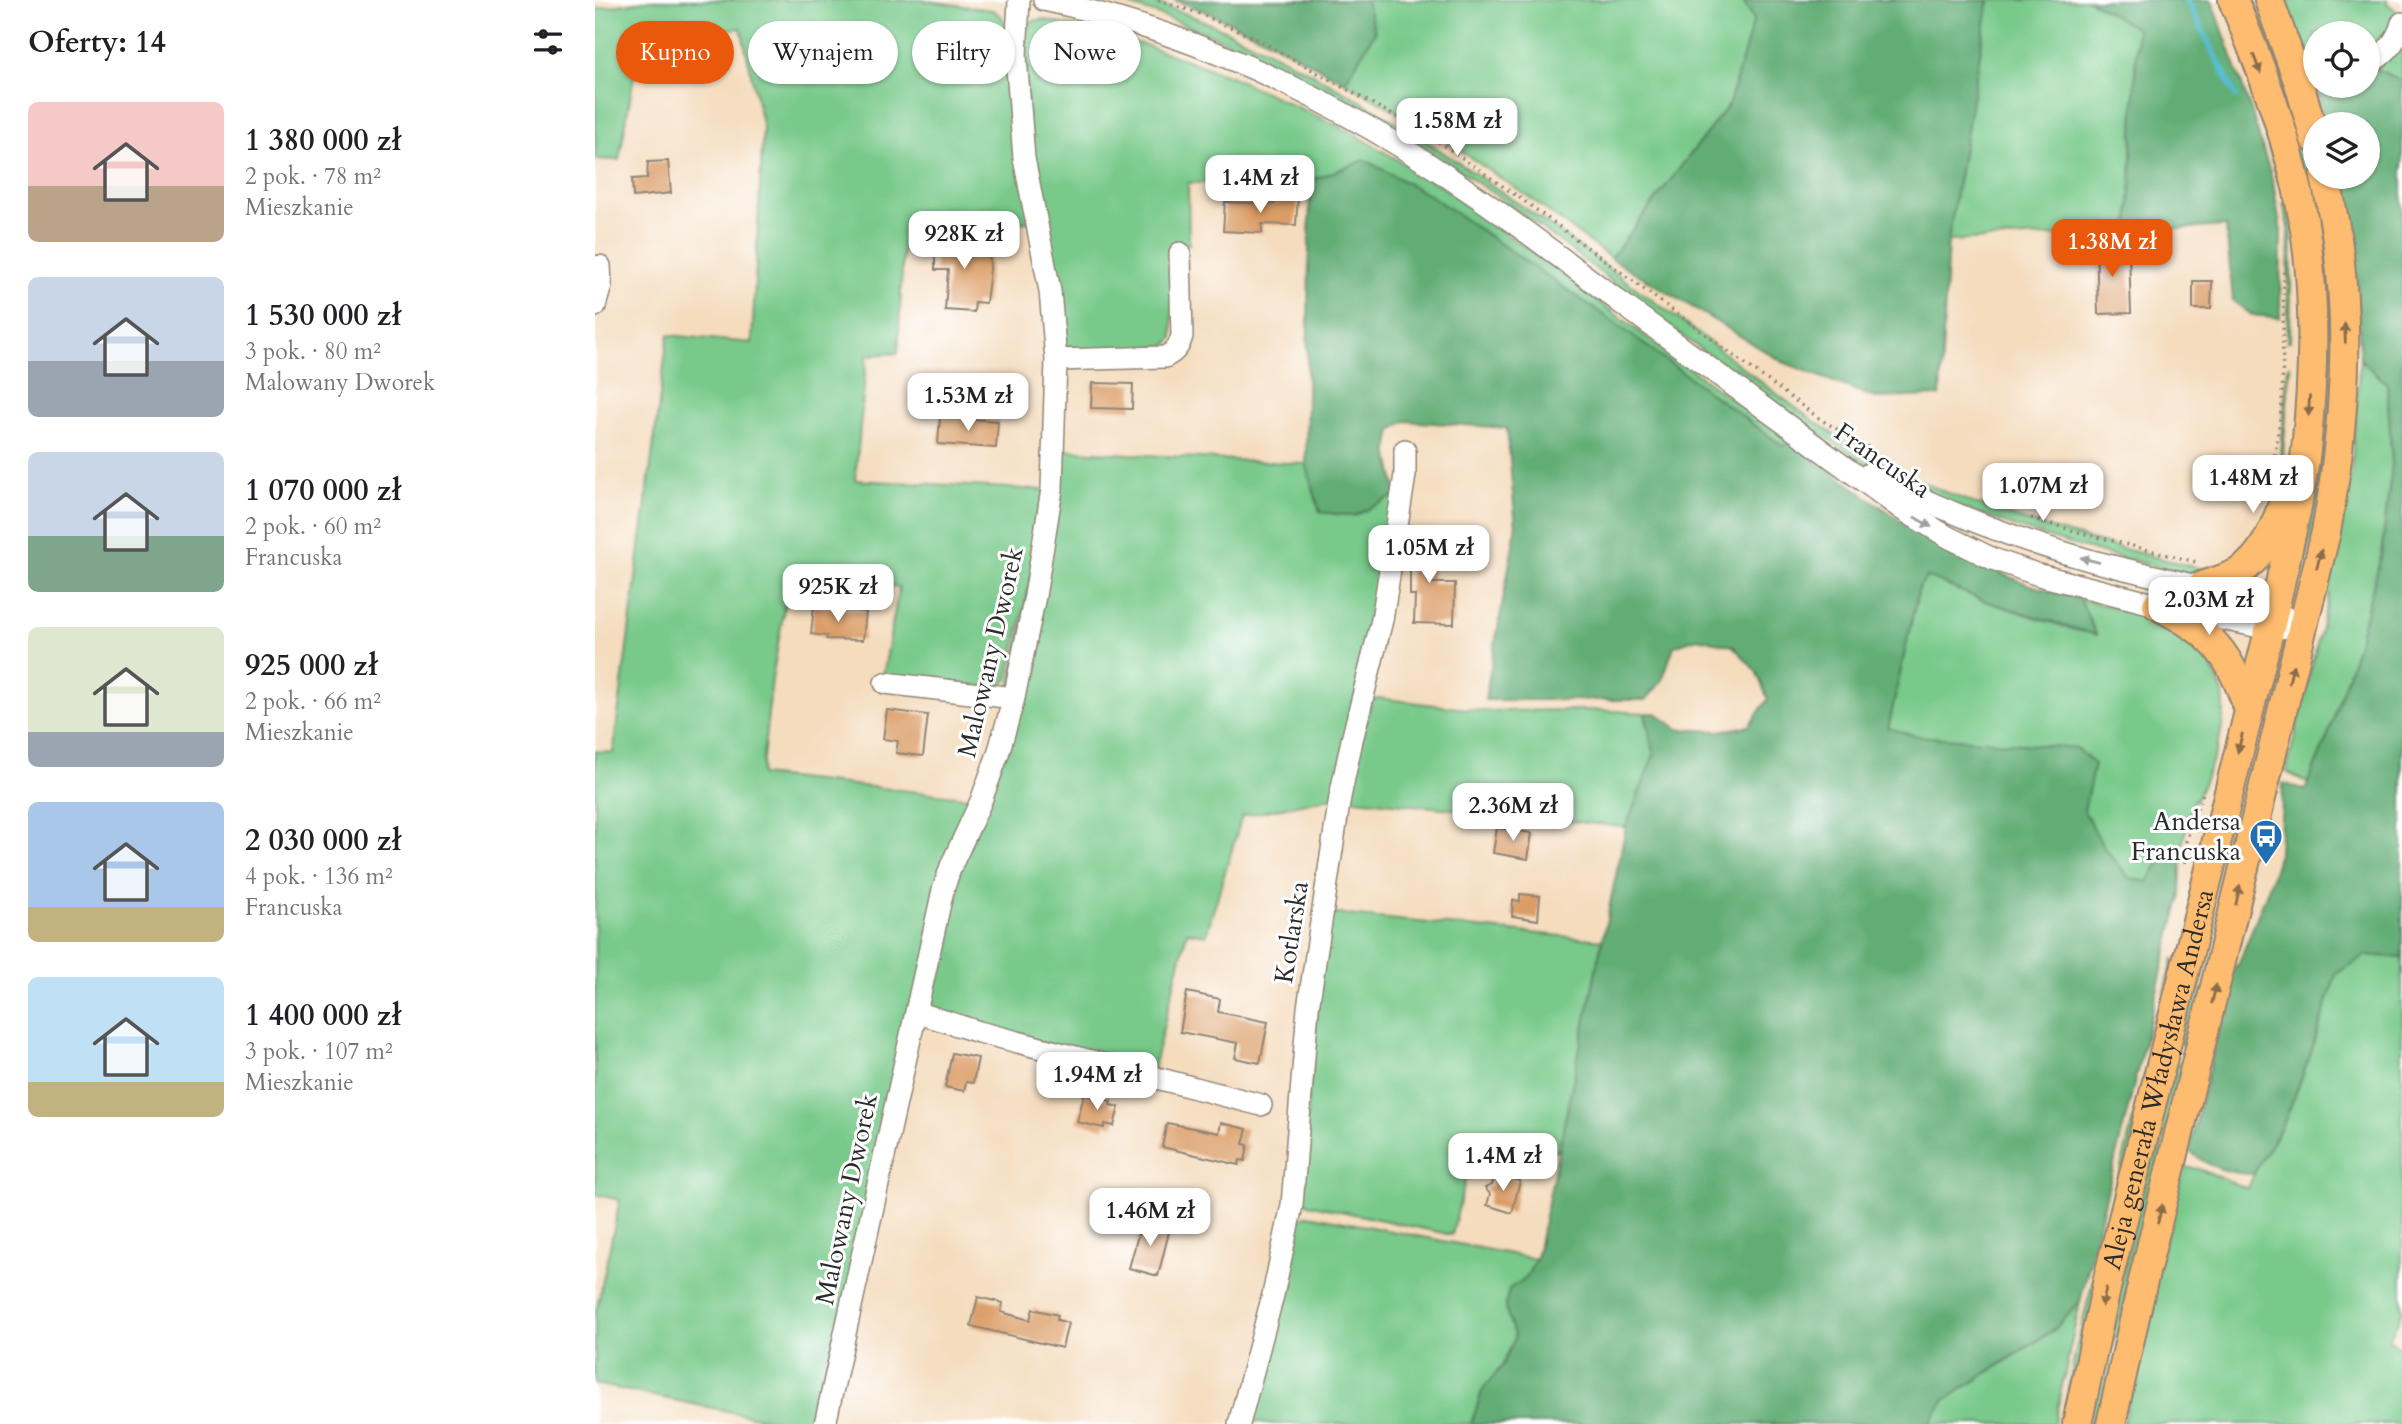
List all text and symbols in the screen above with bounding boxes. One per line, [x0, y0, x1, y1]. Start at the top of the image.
chip: Kupno [616, 21, 734, 84]
chip: Wynajem [748, 21, 898, 84]
chip: Filtry [912, 21, 1015, 84]
chip: Nowe [1029, 21, 1141, 84]
map controls [2303, 21, 2380, 189]
button: locate [2303, 21, 2380, 98]
text: Oferty: 14 [28, 22, 166, 63]
icon: filters [529, 23, 567, 61]
one-way arrow [2252, 53, 2263, 74]
pin: 1.58M zł [1385, 99, 1529, 158]
text: 1.58M zł [1412, 105, 1502, 136]
button: layers [2303, 112, 2380, 189]
text: 1 380 000 zł [245, 120, 401, 161]
icon: home [84, 130, 168, 214]
pin: 1.4M zł [1195, 156, 1325, 215]
text: 2 pok. · 78 m² [245, 161, 381, 192]
text: 1.4M zł [1221, 162, 1299, 193]
text: Mieszkanie [245, 192, 354, 223]
pin: 928K zł [899, 212, 1029, 271]
text: 928K zł [925, 218, 1003, 249]
pin: 1.38M zł [2040, 219, 2184, 279]
text: 1.38M zł [2067, 226, 2157, 257]
text: 1 530 000 zł [245, 295, 401, 336]
icon: home [84, 305, 168, 389]
one-way arrow [2339, 322, 2351, 344]
text: 3 pok. · 80 m² [245, 336, 381, 367]
text: Malowany Dworek [245, 367, 435, 398]
pin: 1.53M zł [896, 374, 1040, 433]
text: 1.53M zł [923, 380, 1013, 411]
one-way arrow [2303, 396, 2314, 418]
street label: Francuska [1828, 414, 1938, 506]
pin: 1.48M zł [2181, 456, 2325, 515]
text: 1.48M zł [2208, 462, 2298, 493]
pin: 1.07M zł [1971, 463, 2115, 523]
text: 1 070 000 zł [245, 470, 401, 511]
text: 1.07M zł [1998, 470, 2088, 501]
icon: home [84, 480, 168, 564]
text: 2 pok. · 60 m² [245, 511, 381, 542]
one-way arrow [1914, 516, 1933, 528]
pin: 1.05M zł [1357, 526, 1501, 585]
text: 1.05M zł [1384, 532, 1474, 563]
text: Francuska [245, 542, 343, 573]
street label: Malowany Dworek [949, 543, 1032, 761]
one-way arrow [2314, 548, 2325, 570]
one-way arrow [2079, 554, 2101, 565]
pin: 925K zł [773, 564, 903, 624]
text: 925K zł [799, 571, 877, 602]
pin: 2.03M zł [2137, 578, 2281, 637]
text: 2.03M zł [2164, 584, 2254, 615]
text: 925 000 zł [245, 645, 378, 686]
icon: home [84, 655, 168, 739]
one-way arrow [2286, 663, 2297, 685]
text: 2 pok. · 66 m² [245, 686, 381, 717]
text: Mieszkanie [245, 717, 354, 748]
one-way arrow [2235, 732, 2246, 754]
pin: 2.36M zł [1441, 784, 1585, 843]
text: 2.36M zł [1468, 790, 1558, 821]
place label: Andersa Francuska [2131, 804, 2241, 869]
bus stop icon: Andersa Francuska [2247, 817, 2285, 866]
text: 2 030 000 zł [245, 820, 401, 861]
icon: home [84, 830, 168, 914]
text: 4 pok. · 136 m² [245, 861, 393, 892]
street label: Kotlarska [1266, 879, 1317, 986]
one-way arrow [2233, 884, 2244, 906]
street label: Aleja generała Władysława Andersa [2094, 885, 2222, 1273]
text: Francuska [245, 892, 343, 923]
one-way arrow [2209, 982, 2220, 1004]
text: 1 400 000 zł [245, 995, 401, 1036]
icon: home [84, 1005, 168, 1089]
text: 3 pok. · 107 m² [245, 1036, 393, 1067]
pin: 1.94M zł [1025, 1052, 1169, 1112]
text: 1.94M zł [1052, 1059, 1142, 1090]
text: Mieszkanie [245, 1067, 354, 1098]
street label: Malowany Dworek [807, 1090, 886, 1308]
pin: 1.4M zł [1438, 1134, 1568, 1193]
text: 1.4M zł [1464, 1140, 1542, 1171]
pin: 1.46M zł [1078, 1188, 1222, 1248]
text: 1.46M zł [1105, 1195, 1195, 1226]
one-way arrow [2155, 1203, 2166, 1225]
one-way arrow [2098, 1286, 2109, 1308]

